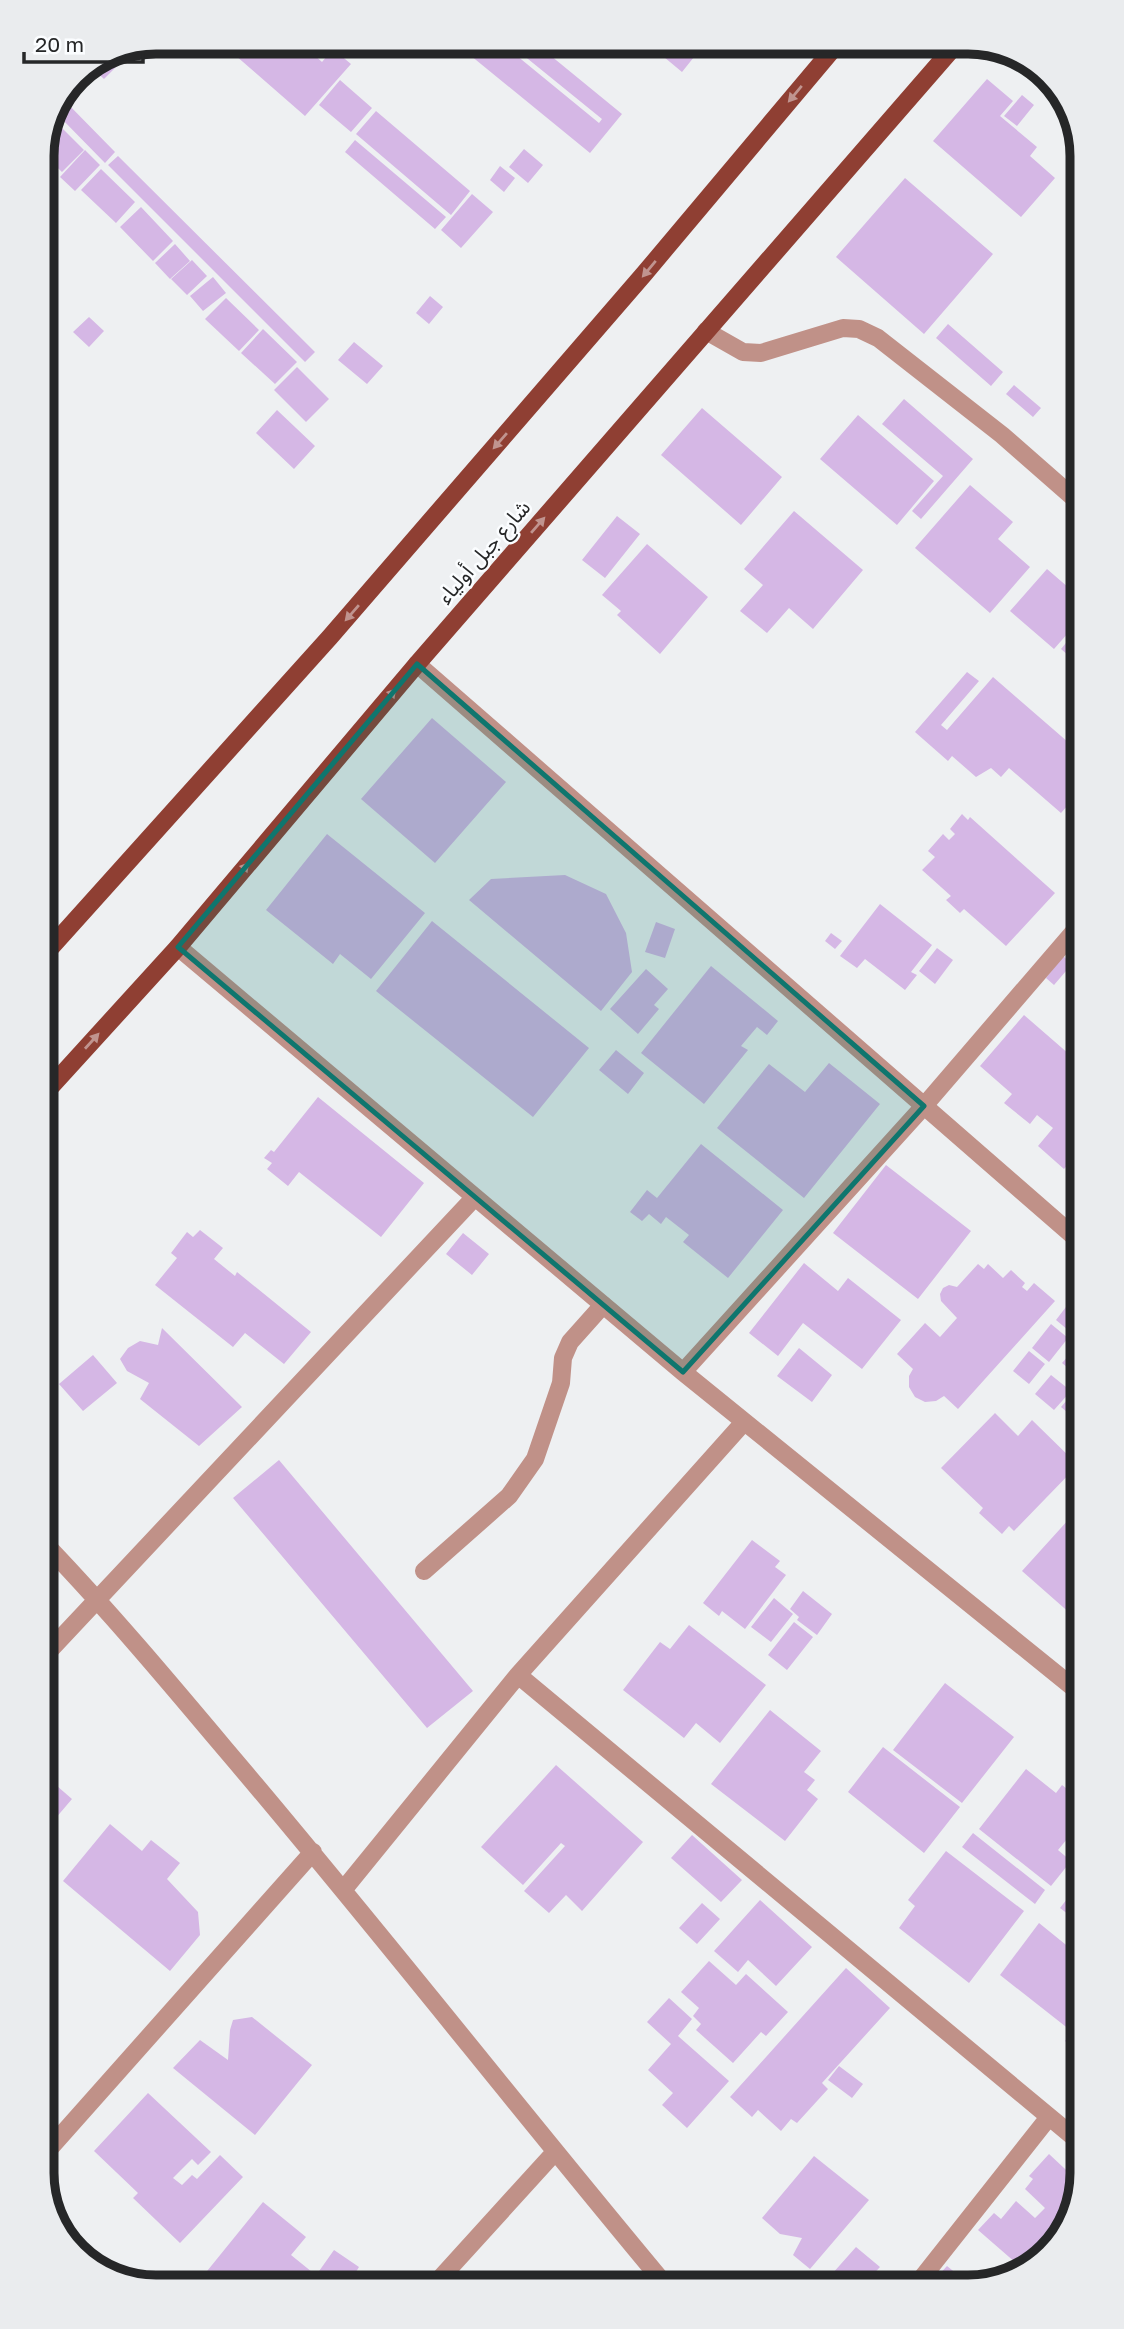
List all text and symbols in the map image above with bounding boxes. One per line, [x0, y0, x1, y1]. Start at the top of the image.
scale bar [24, 21, 144, 65]
text: 20 m [35, 31, 84, 57]
one-way arrow [788, 86, 803, 103]
one-way arrow [642, 260, 657, 277]
one-way arrow [492, 432, 508, 450]
street label: شارع جبل أولياء [431, 494, 538, 610]
one-way arrow [530, 516, 546, 534]
one-way arrow [344, 604, 360, 622]
one-way arrow [381, 688, 397, 706]
one-way arrow [234, 862, 249, 879]
one-way arrow [84, 1032, 100, 1050]

